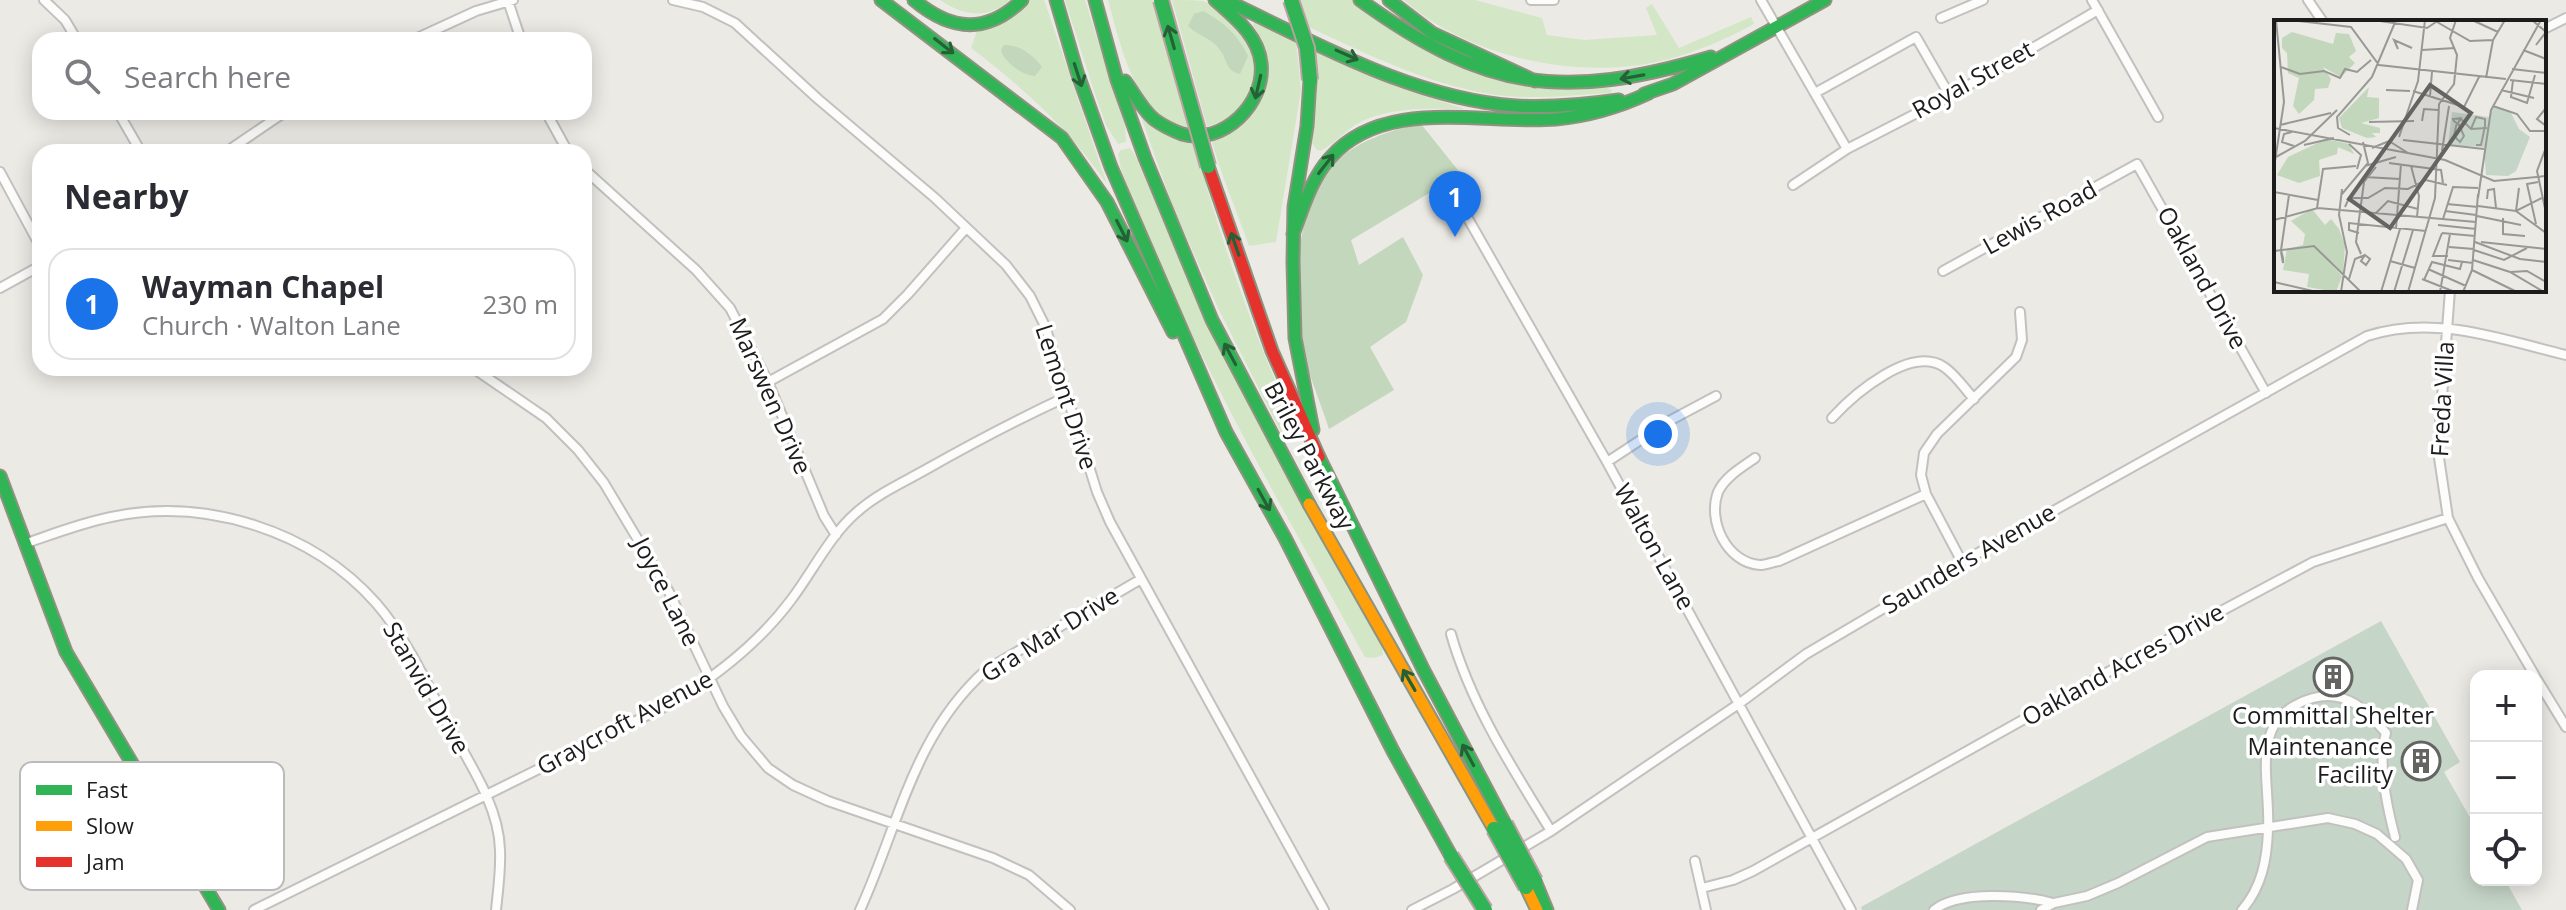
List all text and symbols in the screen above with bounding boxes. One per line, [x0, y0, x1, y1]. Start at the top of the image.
inset map [2274, 20, 2546, 292]
one-way arrow [1163, 25, 1178, 51]
search box [32, 32, 592, 120]
street label: Royal Street [1906, 32, 2039, 126]
one-way arrow [933, 38, 954, 55]
one-way arrow [1334, 49, 1359, 64]
icon: search [60, 54, 104, 98]
text: Search here [124, 56, 291, 97]
one-way arrow [1072, 62, 1087, 87]
one-way arrow [1619, 70, 1645, 85]
one-way arrow [1250, 74, 1265, 100]
one-way arrow [1318, 154, 1335, 175]
pin: 1 [1429, 171, 1481, 237]
street label: Lewis Road [1976, 172, 2102, 262]
text: Nearby [64, 173, 189, 219]
street label: Oakland Drive [2150, 200, 2256, 355]
one-way arrow [1114, 218, 1130, 242]
one-way arrow [1227, 232, 1242, 257]
text: Wayman Chapel [142, 266, 384, 307]
text: 1 [85, 286, 99, 322]
text: 230 m [483, 286, 558, 322]
text: Church · Walton Lane [142, 307, 401, 343]
street label: Marswen Drive [722, 312, 821, 479]
street label: Lemont Drive [1028, 320, 1106, 473]
street label: Freda Villa [2422, 340, 2461, 458]
one-way arrow [1221, 343, 1237, 366]
street label: Briley Parkway [1257, 375, 1364, 536]
your location [1638, 414, 1678, 454]
street label: Walton Lane [1607, 477, 1704, 615]
one-way arrow [1256, 488, 1272, 511]
street label: Saunders Avenue [1876, 495, 2061, 621]
street label: Joyce Lane [625, 529, 709, 651]
street label: Gra Mar Drive [974, 578, 1124, 689]
street label: Oakland Acres Drive [2015, 594, 2229, 733]
street label: Stanvid Drive [376, 615, 478, 759]
building icon: Committal Shelter [2312, 656, 2354, 698]
street label: Graycroft Avenue [531, 661, 718, 782]
one-way arrow [1401, 669, 1417, 692]
map controls [2470, 670, 2542, 886]
button: + [2470, 670, 2542, 742]
place label: Committal Shelter [2232, 698, 2434, 731]
place label: Maintenance Facility [2248, 729, 2394, 790]
building icon: Maintenance Facility [2400, 740, 2442, 782]
button: − [2470, 742, 2542, 814]
one-way arrow [1459, 744, 1475, 767]
legend [20, 762, 284, 890]
text: Fast [86, 774, 128, 804]
text: Slow [86, 810, 134, 840]
button: locate [2470, 814, 2542, 886]
text: Jam [84, 846, 125, 876]

